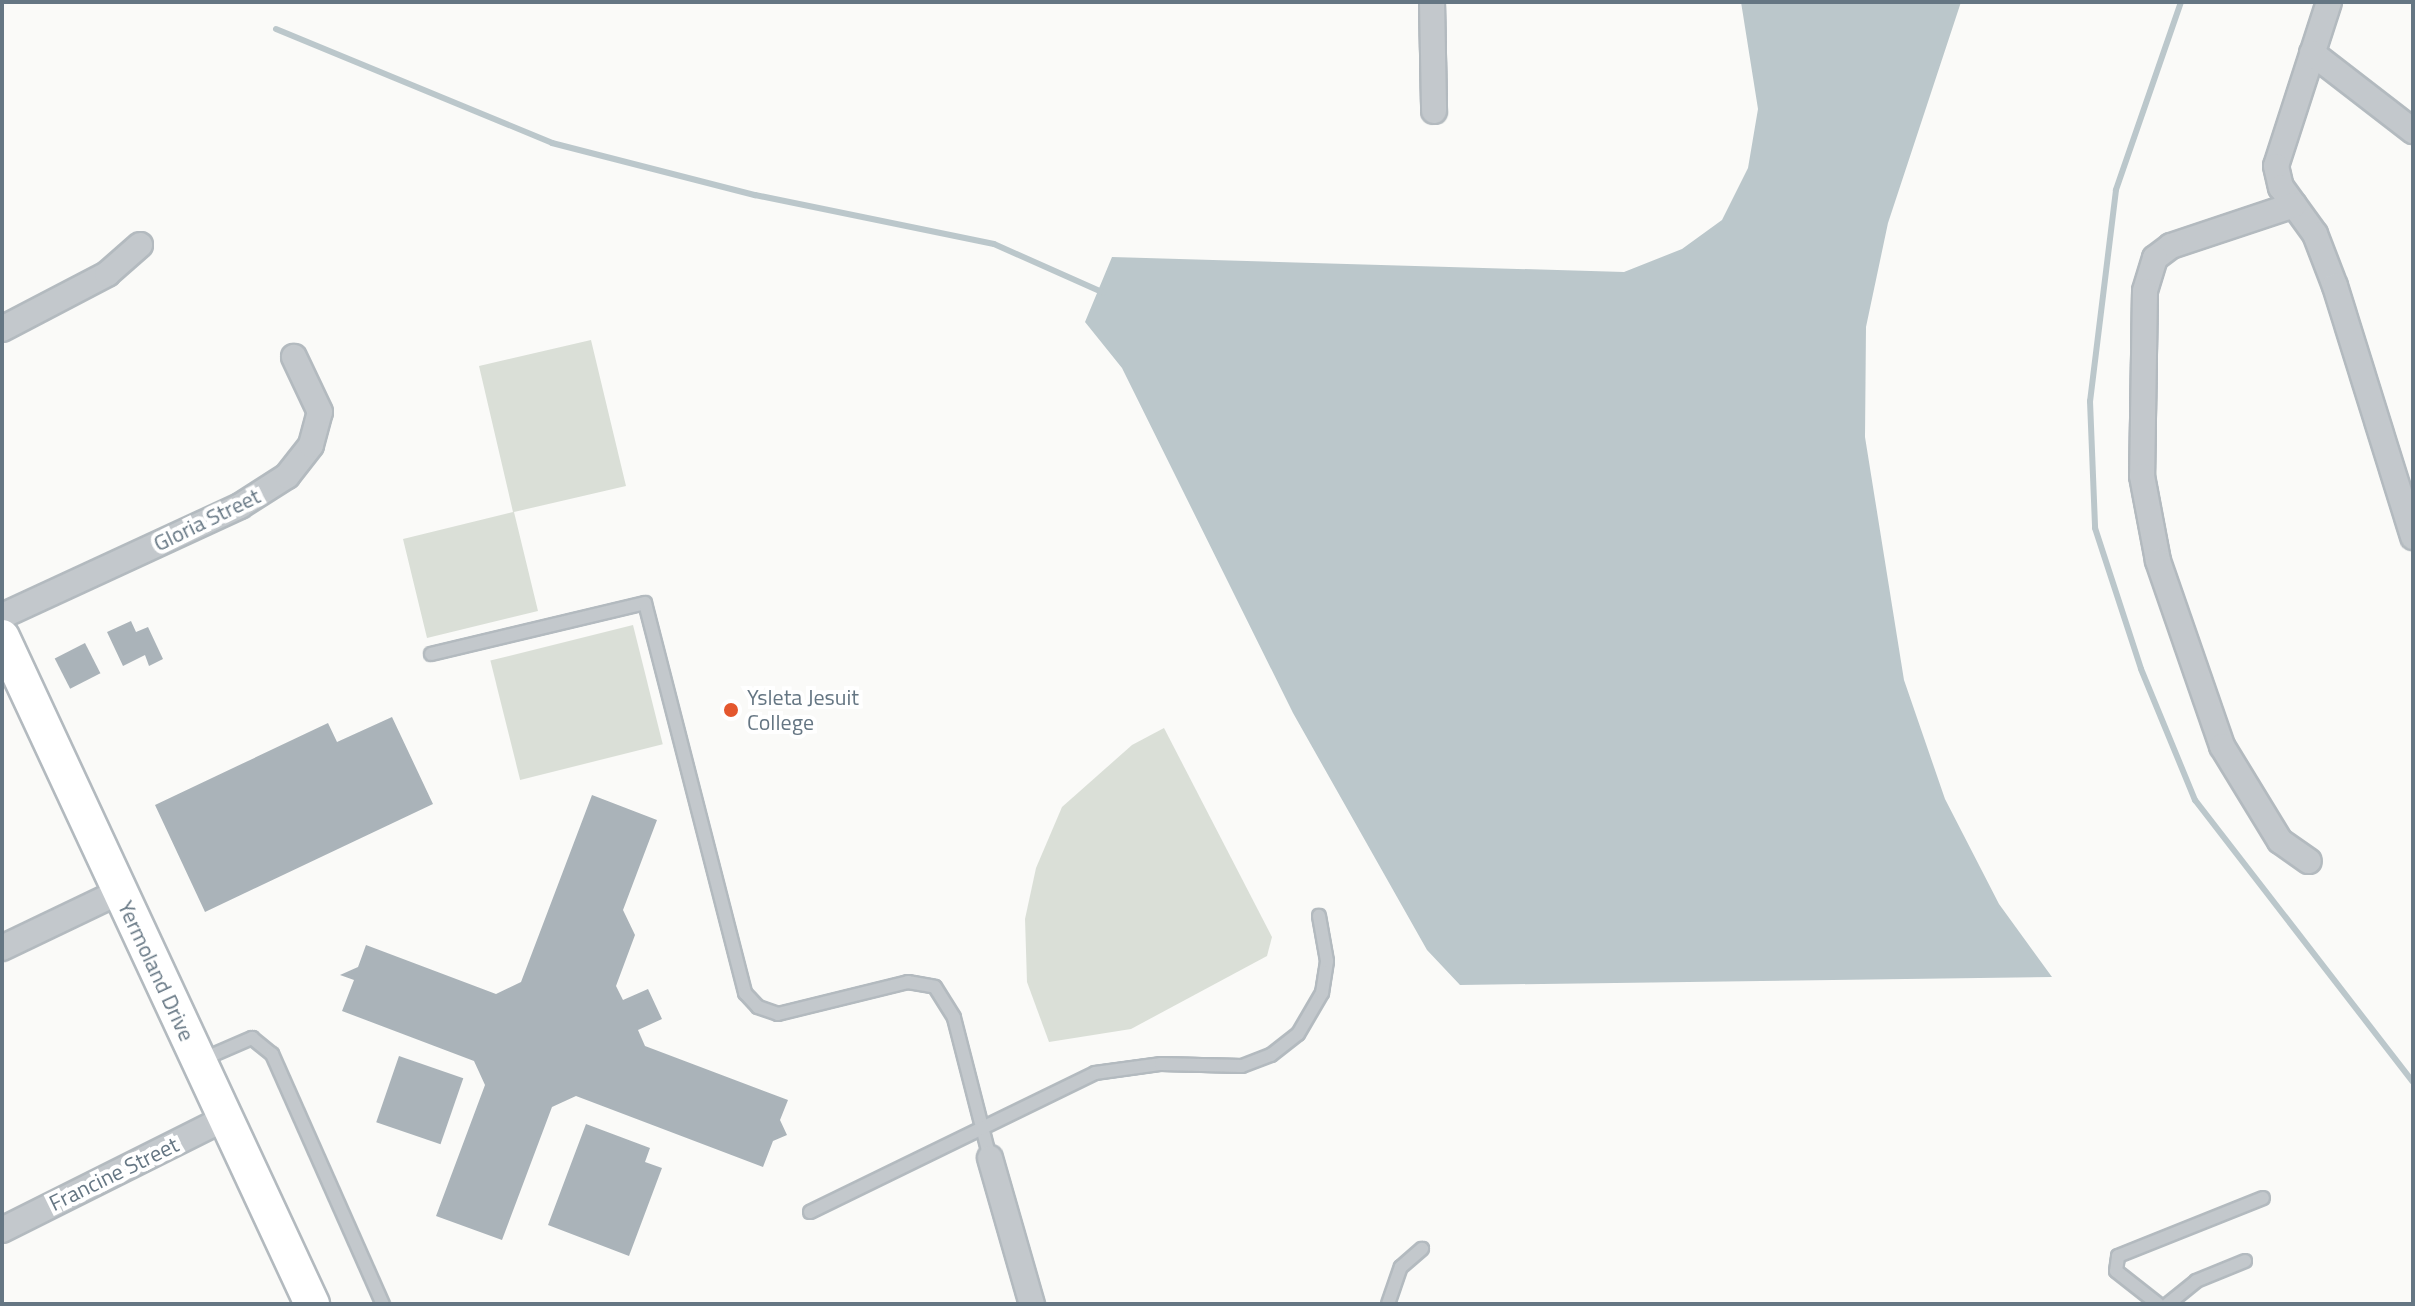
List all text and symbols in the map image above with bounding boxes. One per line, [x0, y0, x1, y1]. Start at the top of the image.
street label: Gloria Street [149, 483, 265, 557]
place label: Ysleta Jesuit College [747, 684, 859, 736]
marker: Ysleta Jesuit College [722, 701, 740, 719]
street label: Yermoland Drive [112, 897, 200, 1045]
street label: Francine Street [45, 1131, 183, 1217]

